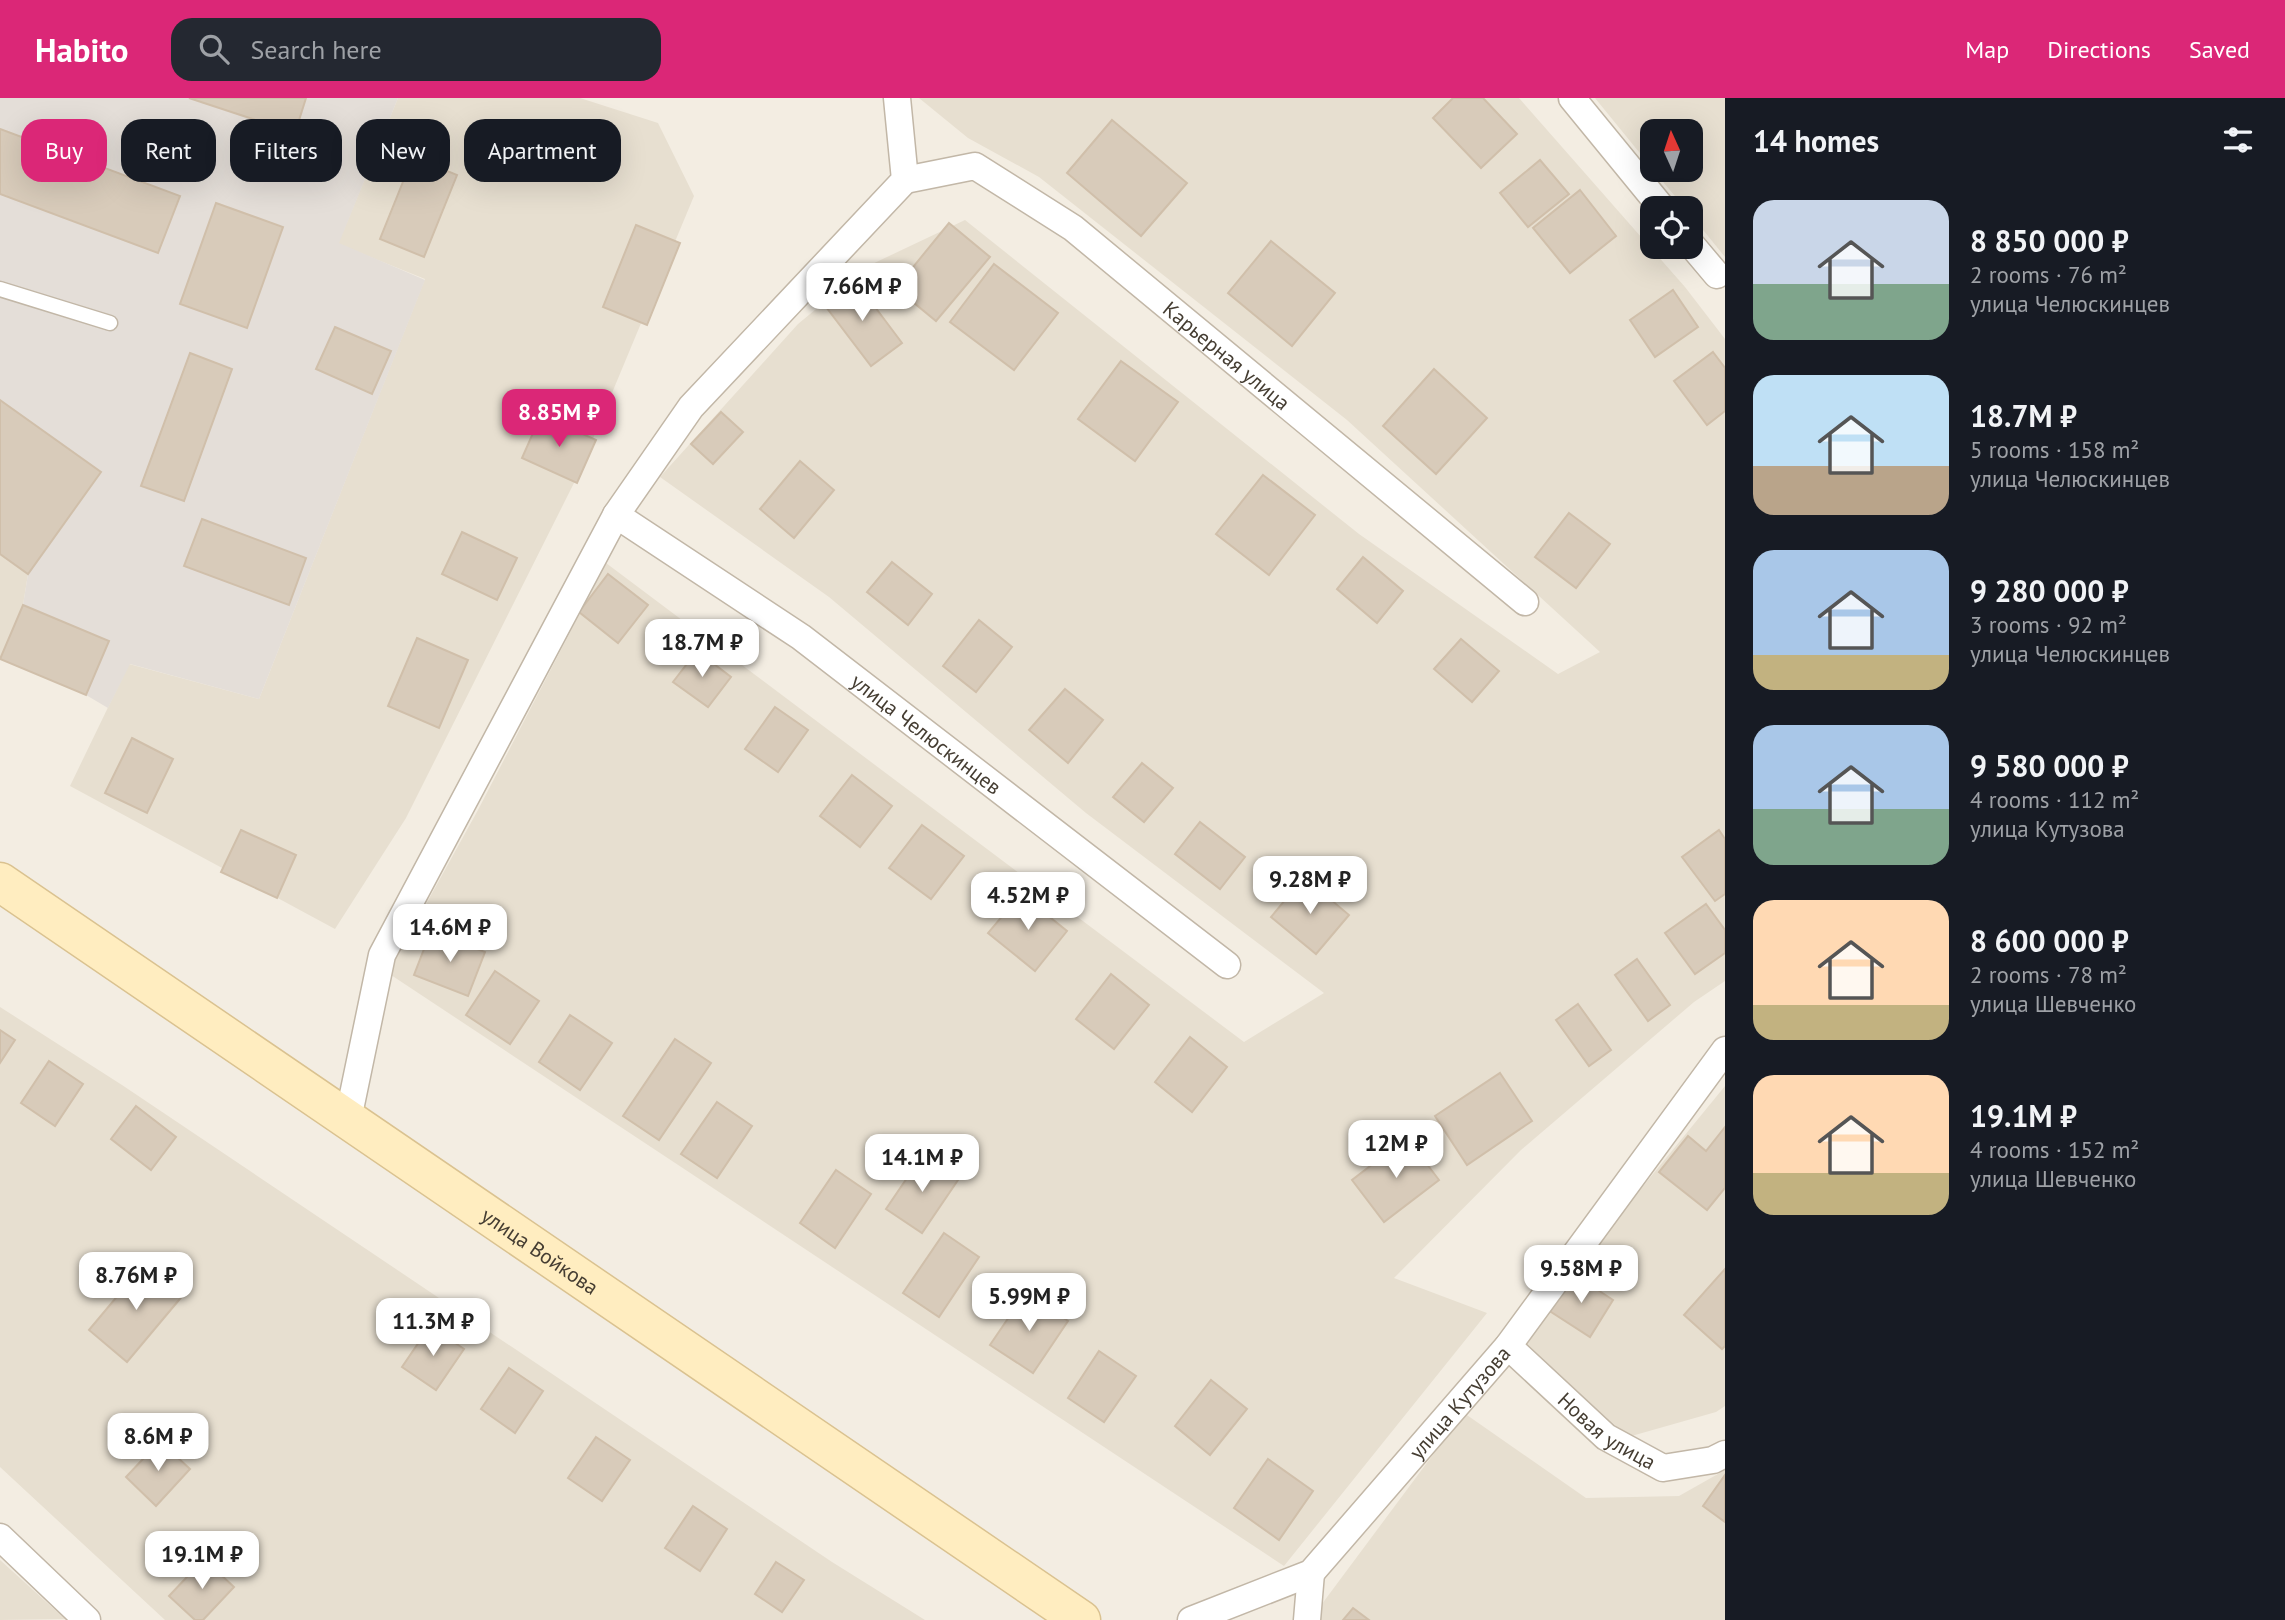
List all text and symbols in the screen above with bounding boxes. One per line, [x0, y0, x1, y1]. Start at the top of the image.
search box [171, 18, 661, 81]
text: Habito [35, 28, 129, 71]
icon: search [195, 30, 233, 68]
text: Search here [251, 33, 382, 66]
text: Map [1965, 34, 2009, 65]
text: Directions [2047, 34, 2151, 65]
text: Saved [2189, 34, 2250, 65]
chip: Buy [21, 119, 107, 182]
chip: Rent [121, 119, 216, 182]
chip: Filters [230, 119, 342, 182]
chip: New [356, 119, 450, 182]
chip: Apartment [464, 119, 621, 182]
north arrow [1640, 119, 1703, 182]
map controls [1640, 119, 1703, 259]
text: 14 homes [1753, 121, 1879, 160]
icon: filters [2219, 121, 2257, 159]
button: locate [1640, 196, 1703, 259]
text: 8 850 000 ₽ [1970, 221, 2129, 260]
icon: home [1809, 228, 1893, 312]
text: 2 rooms · 76 m² [1970, 260, 2127, 289]
pin: 7.66M ₽ [797, 264, 927, 323]
text: 7.66M ₽ [822, 271, 902, 300]
text: улица Челюскинцев [1970, 289, 2170, 318]
street label: Карьерная улица [1158, 295, 1296, 416]
pin: 8.85M ₽ [494, 390, 624, 449]
text: 18.7M ₽ [1970, 396, 2077, 435]
text: 8.85M ₽ [518, 397, 600, 426]
icon: home [1809, 403, 1893, 487]
text: 5 rooms · 158 m² [1970, 435, 2139, 464]
text: улица Челюскинцев [1970, 464, 2170, 493]
text: 9 280 000 ₽ [1970, 571, 2129, 610]
icon: home [1809, 578, 1893, 662]
text: 3 rooms · 92 m² [1970, 610, 2127, 639]
pin: 18.7M ₽ [637, 620, 767, 679]
text: 18.7M ₽ [661, 627, 743, 656]
text: улица Челюскинцев [1970, 639, 2170, 668]
street label: улица Челюскинцев [846, 667, 1007, 800]
text: 9 580 000 ₽ [1970, 746, 2129, 785]
icon: home [1809, 753, 1893, 837]
text: 4 rooms · 112 m² [1970, 785, 2139, 814]
text: улица Кутузова [1970, 814, 2125, 843]
pin: 9.28M ₽ [1245, 856, 1375, 916]
text: 9.28M ₽ [1269, 864, 1351, 893]
pin: 4.52M ₽ [963, 872, 1093, 932]
text: 4.52M ₽ [987, 880, 1069, 909]
pin: 14.6M ₽ [385, 904, 515, 964]
text: 14.6M ₽ [409, 912, 491, 941]
text: 8 600 000 ₽ [1970, 921, 2129, 960]
icon: home [1809, 928, 1893, 1012]
text: 2 rooms · 78 m² [1970, 960, 2127, 989]
text: улица Шевченко [1970, 989, 2136, 1018]
text: 19.1M ₽ [1970, 1096, 2077, 1135]
icon: home [1809, 1103, 1893, 1187]
pin: 12M ₽ [1347, 1121, 1445, 1180]
text: 12M ₽ [1364, 1128, 1428, 1157]
pin: 14.1M ₽ [857, 1134, 987, 1194]
text: 4 rooms · 152 m² [1970, 1135, 2139, 1164]
text: 14.1M ₽ [881, 1142, 963, 1171]
text: улица Шевченко [1970, 1164, 2136, 1193]
street label: улица Войкова [476, 1201, 604, 1300]
pin: 9.58M ₽ [1516, 1246, 1646, 1305]
pin: 8.76M ₽ [71, 1252, 201, 1312]
text: 9.58M ₽ [1540, 1253, 1622, 1282]
text: 8.76M ₽ [95, 1260, 177, 1289]
pin: 5.99M ₽ [964, 1274, 1094, 1333]
text: 5.99M ₽ [988, 1281, 1070, 1310]
pin: 11.3M ₽ [368, 1298, 498, 1358]
text: 11.3M ₽ [392, 1306, 474, 1335]
street label: улица Кутузова [1403, 1340, 1516, 1464]
street label: Новая улица [1553, 1386, 1661, 1475]
pin: 8.6M ₽ [101, 1414, 215, 1473]
text: 8.6M ₽ [123, 1421, 193, 1450]
pin: 19.1M ₽ [137, 1532, 267, 1591]
text: 19.1M ₽ [161, 1539, 243, 1568]

